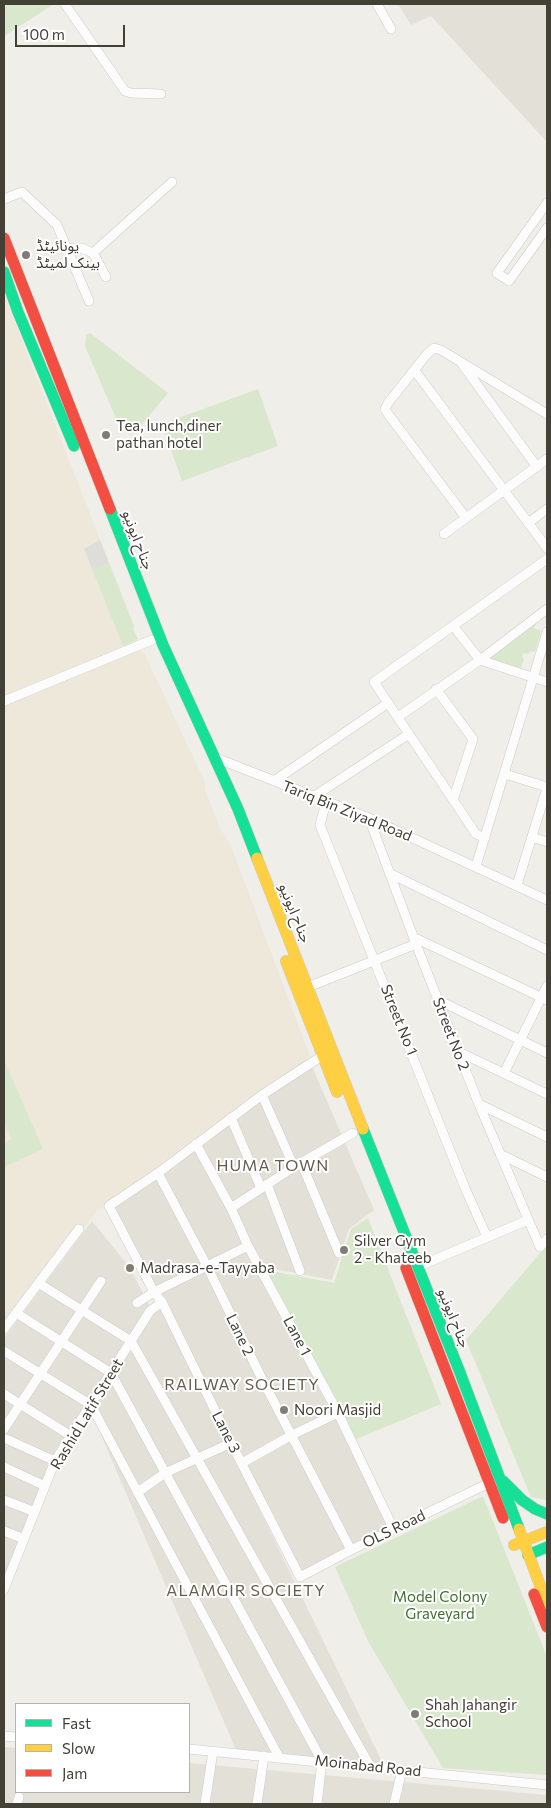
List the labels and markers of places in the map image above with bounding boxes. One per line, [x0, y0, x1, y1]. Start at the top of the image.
place label: یونائیٹڈ بینک لمیٹڈ [36, 237, 100, 272]
marker: یونائیٹڈ بینک لمیٹڈ [20, 249, 32, 261]
place label: Tea, lunch,diner pathan hotel [116, 417, 221, 452]
marker: Tea, lunch,diner pathan hotel [100, 429, 112, 441]
place label: Silver Gym 2 - Khateeb [354, 1232, 432, 1267]
marker: Silver Gym 2 - Khateeb [338, 1244, 350, 1256]
place label: Madrasa-e-Tayyaba [140, 1259, 275, 1277]
marker: Madrasa-e-Tayyaba [124, 1262, 136, 1274]
place label: Noori Masjid [294, 1401, 381, 1419]
marker: Noori Masjid [278, 1404, 290, 1416]
place label: Shah Jahangir School [425, 1696, 517, 1731]
marker: Shah Jahangir School [409, 1708, 421, 1720]

